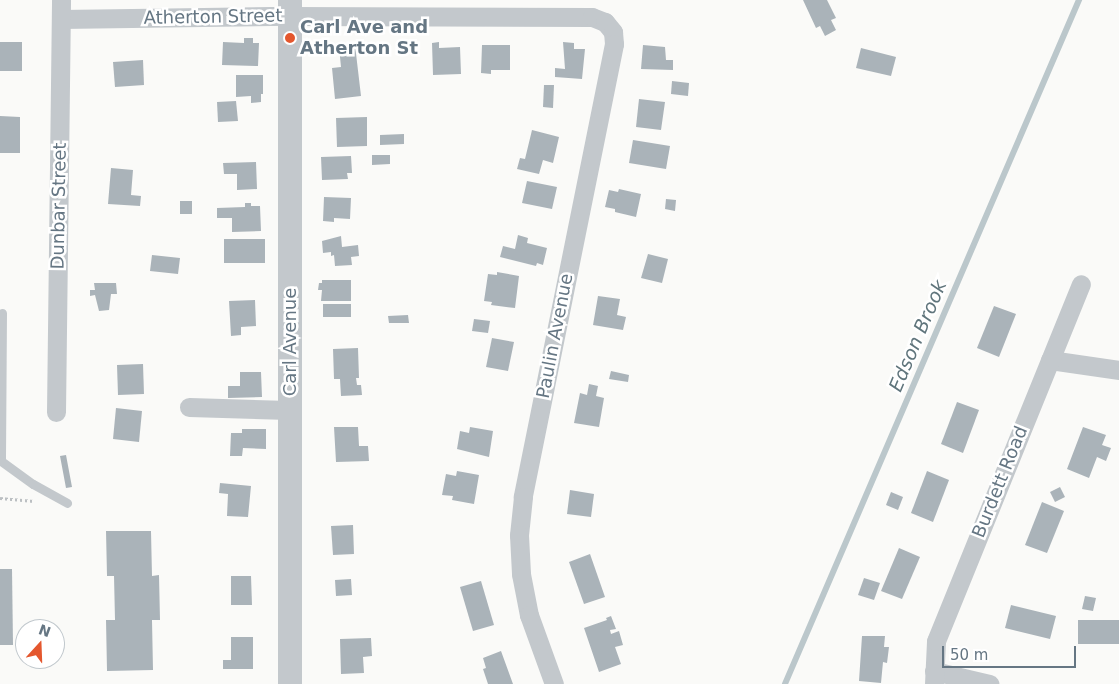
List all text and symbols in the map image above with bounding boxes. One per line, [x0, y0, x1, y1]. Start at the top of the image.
street label: Atherton Street [143, 5, 283, 29]
place label: Carl Ave and Atherton St [300, 17, 428, 59]
marker: Carl Ave and Atherton St [284, 32, 296, 44]
street label: Dunbar Street [47, 142, 71, 270]
street label: Paulin Avenue [532, 272, 578, 400]
water label: Edson Brook [884, 277, 952, 395]
street label: Carl Avenue [279, 288, 301, 396]
street label: Burdett Road [968, 423, 1032, 541]
north arrow [15, 619, 65, 669]
text: N [37, 621, 53, 640]
scale bar [944, 636, 1078, 668]
text: 50 m [950, 646, 988, 664]

